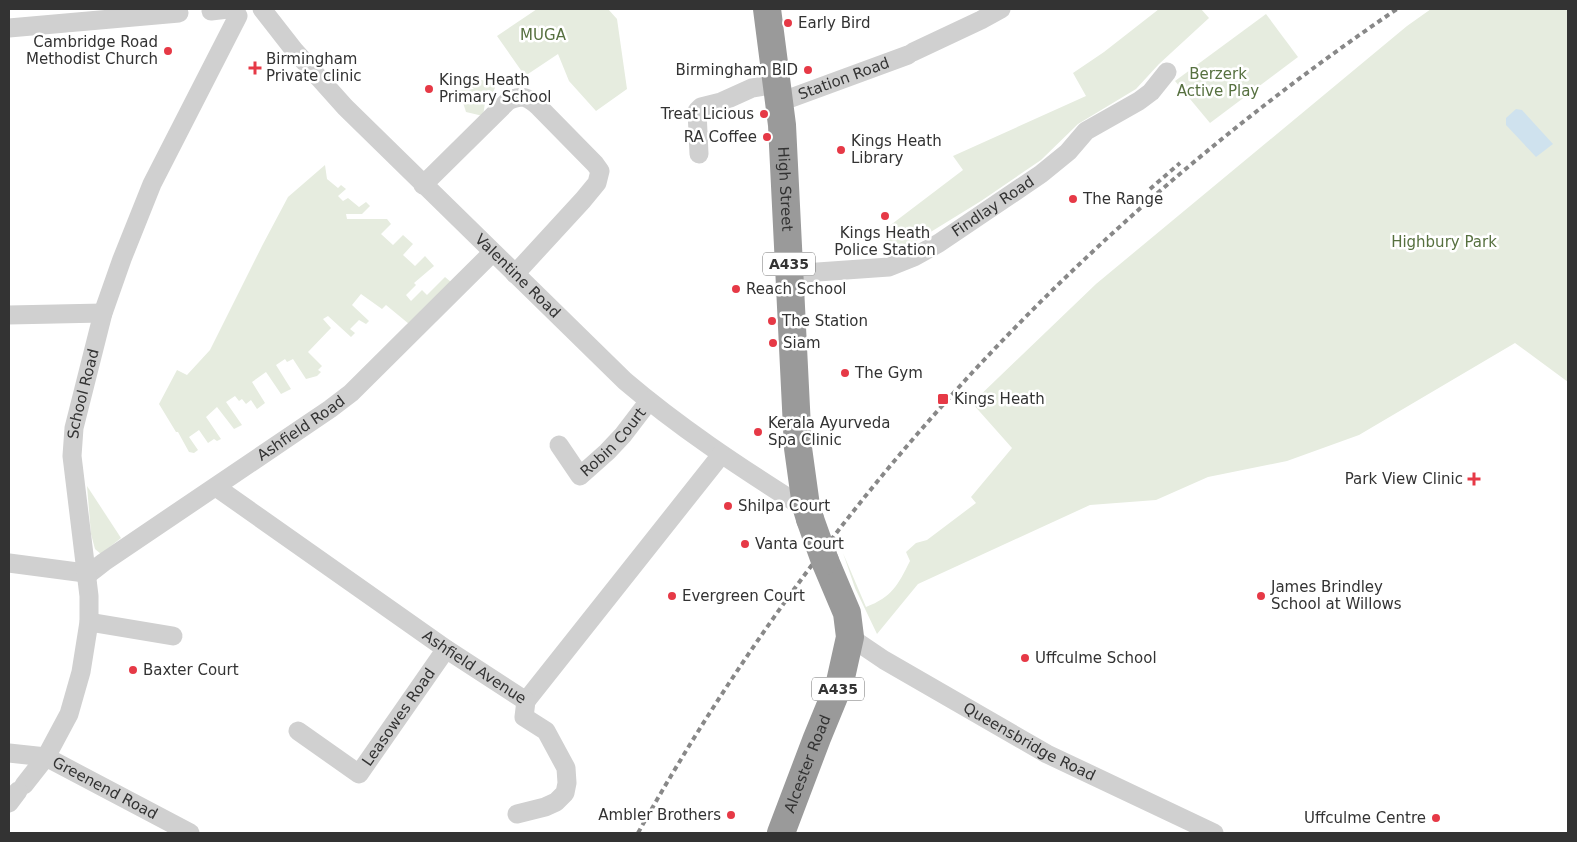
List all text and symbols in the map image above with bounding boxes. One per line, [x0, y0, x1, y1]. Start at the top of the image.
place label: Early Bird [798, 14, 871, 32]
marker: Early Bird [782, 17, 794, 29]
park label: MUGA [520, 26, 567, 44]
place label: Cambridge Road Methodist Church [26, 33, 158, 68]
marker: Cambridge Road Methodist Church [162, 45, 174, 57]
place label: Birmingham Private clinic [266, 50, 362, 85]
street label: Station Road [796, 54, 892, 104]
marker: Birmingham Private clinic [248, 61, 262, 75]
place label: Birmingham BID [675, 61, 798, 79]
marker: Birmingham BID [802, 64, 814, 76]
park label: Berzerk Active Play [1177, 65, 1259, 100]
place label: Kings Heath Primary School [439, 71, 552, 106]
marker: Kings Heath Primary School [423, 83, 435, 95]
place label: Treat Licious [660, 105, 754, 123]
marker: Treat Licious [758, 108, 770, 120]
place label: RA Coffee [684, 128, 757, 146]
marker: RA Coffee [761, 131, 773, 143]
place label: Kings Heath Library [851, 132, 942, 167]
marker: Kings Heath Library [835, 144, 847, 156]
street label: High Street [774, 146, 796, 232]
street label: Findlay Road [948, 172, 1038, 241]
place label: The Range [1082, 190, 1163, 208]
marker: The Range [1067, 193, 1079, 205]
marker: Kings Heath Police Station [879, 210, 891, 222]
place label: Kings Heath Police Station [834, 224, 936, 259]
street label: Valentine Road [471, 230, 564, 322]
park label: Highbury Park [1391, 233, 1497, 251]
road number: A435 [763, 252, 815, 276]
place label: Reach School [746, 280, 847, 298]
marker: Reach School [730, 283, 742, 295]
place label: The Station [781, 312, 868, 330]
marker: The Station [766, 315, 778, 327]
place label: Siam [783, 334, 821, 352]
marker: Siam [767, 337, 779, 349]
street label: School Road [64, 347, 103, 440]
place label: The Gym [854, 364, 923, 382]
marker: The Gym [839, 367, 851, 379]
place label: Kings Heath [954, 390, 1045, 408]
street label: Ashfield Road [254, 392, 349, 465]
marker: Kings Heath [936, 392, 950, 406]
street label: Robin Court [577, 404, 650, 480]
place label: Kerala Ayurveda Spa Clinic [768, 414, 890, 449]
marker: Kerala Ayurveda Spa Clinic [752, 426, 764, 438]
place label: Park View Clinic [1345, 470, 1463, 488]
marker: Park View Clinic [1467, 472, 1481, 486]
place label: Shilpa Court [738, 497, 830, 515]
marker: Shilpa Court [722, 500, 734, 512]
place label: Vanta Court [755, 535, 844, 553]
marker: Vanta Court [739, 538, 751, 550]
place label: James Brindley School at Willows [1270, 578, 1402, 613]
place label: Evergreen Court [682, 587, 805, 605]
marker: Evergreen Court [666, 590, 678, 602]
marker: James Brindley School at Willows [1255, 590, 1267, 602]
street label: Ashfield Avenue [419, 626, 530, 708]
place label: Uffculme School [1035, 649, 1157, 667]
marker: Uffculme School [1019, 652, 1031, 664]
place label: Baxter Court [143, 661, 239, 679]
marker: Baxter Court [127, 664, 139, 676]
street label: Leasowes Road [358, 665, 439, 770]
road number: A435 [812, 678, 864, 701]
street label: Queensbridge Road [960, 699, 1098, 785]
street label: Alcester Road [780, 712, 835, 815]
street label: Greenend Road [49, 753, 161, 823]
place label: Ambler Brothers [598, 806, 721, 824]
marker: Ambler Brothers [725, 809, 737, 821]
place label: Uffculme Centre [1304, 809, 1426, 827]
marker: Uffculme Centre [1430, 812, 1442, 824]

